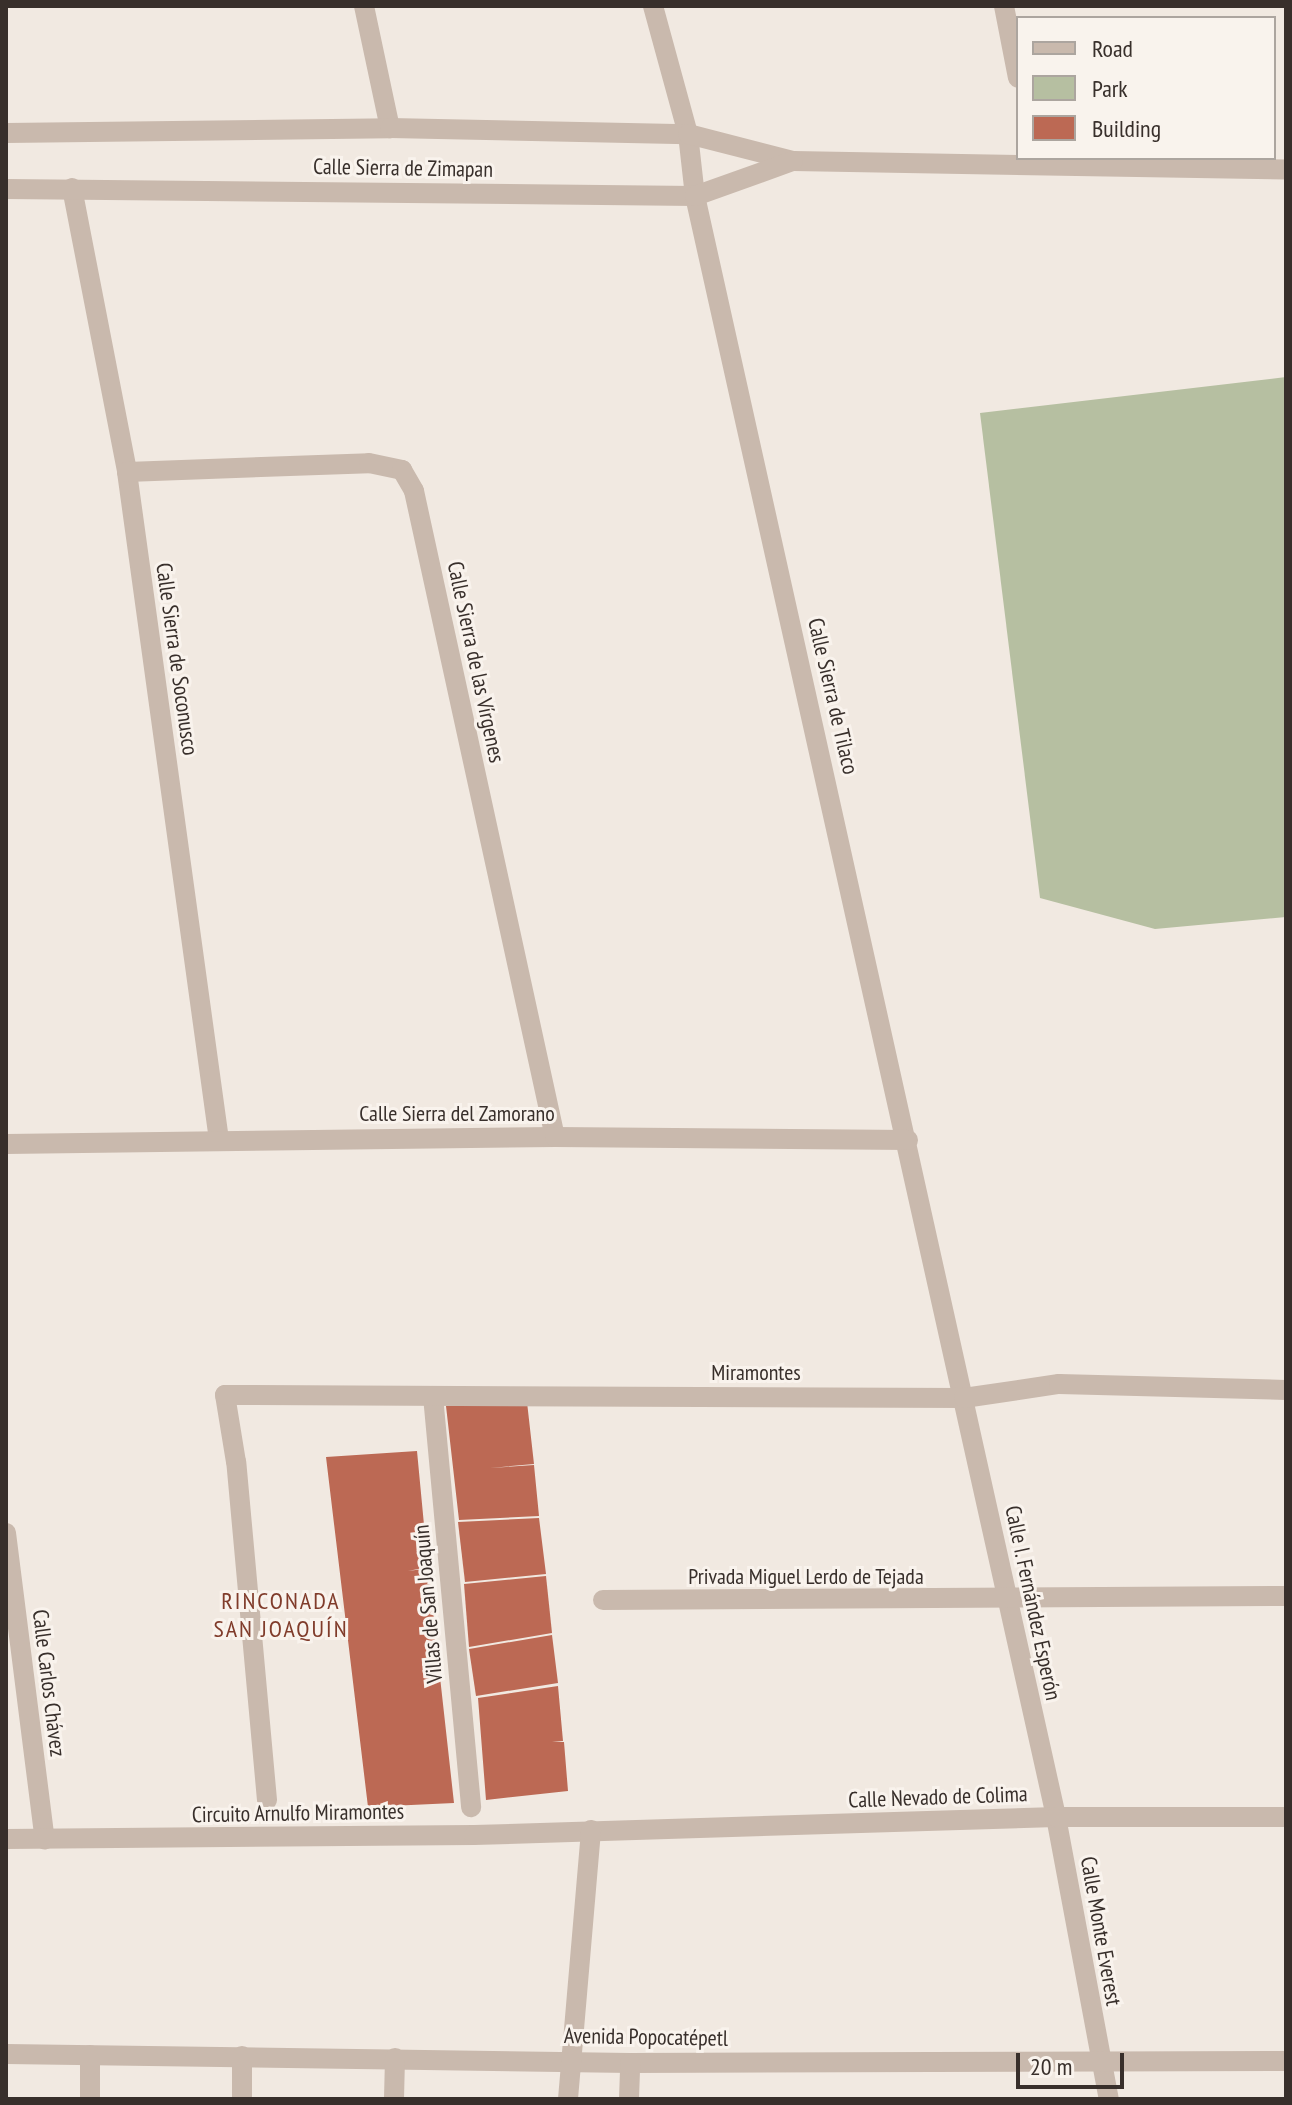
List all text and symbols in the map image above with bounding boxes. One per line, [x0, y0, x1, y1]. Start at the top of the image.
legend [1016, 16, 1276, 160]
text: Road [1092, 33, 1133, 64]
text: Park [1092, 73, 1128, 104]
text: Building [1092, 113, 1161, 144]
street label: Calle Sierra de Zimapan [313, 153, 493, 183]
street label: Calle Sierra de las Vírgenes [442, 559, 510, 765]
street label: Calle Sierra de Soconusco [150, 561, 204, 757]
street label: Calle Sierra de Tilaco [802, 615, 864, 777]
street label: Calle Sierra del Zamorano [359, 1101, 555, 1127]
street label: Miramontes [711, 1360, 801, 1386]
street label: Calle I. Fernández Esperón [999, 1502, 1067, 1704]
street label: Villas de San Joaquín [408, 1524, 448, 1684]
street label: Privada Miguel Lerdo de Tejada [688, 1564, 924, 1590]
district label: RINCONADA SAN JOAQUÍN [213, 1587, 349, 1643]
street label: Calle Carlos Chávez [27, 1608, 71, 1758]
street label: Calle Nevado de Colima [848, 1781, 1028, 1813]
street label: Circuito Arnulfo Miramontes [191, 1798, 405, 1828]
street label: Calle Monte Everest [1075, 1854, 1127, 2008]
street label: Avenida Popocatépetl [564, 2022, 728, 2052]
scale bar [1020, 2037, 1128, 2087]
text: 20 m [1030, 2051, 1072, 2082]

